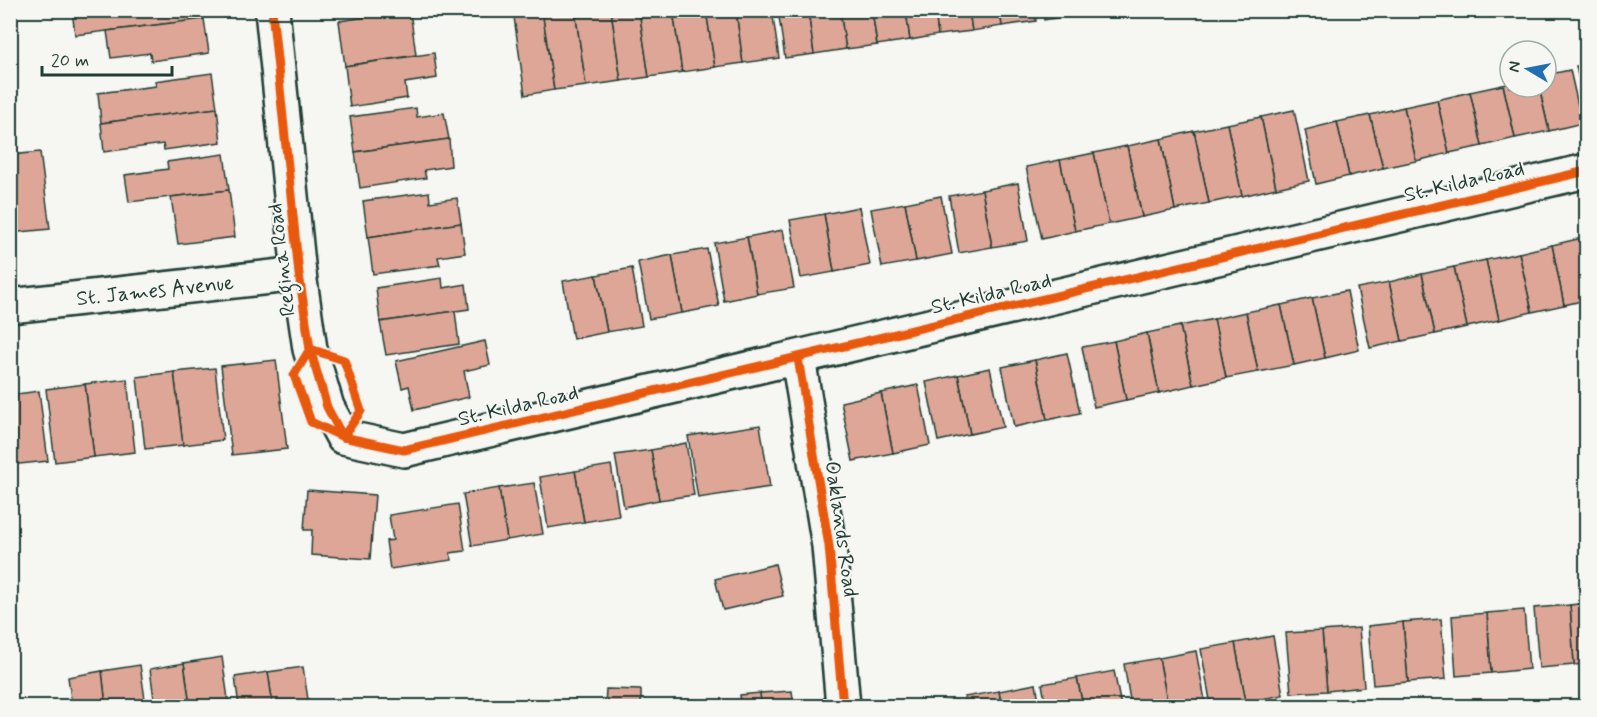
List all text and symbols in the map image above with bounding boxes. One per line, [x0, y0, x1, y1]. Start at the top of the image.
scale bar [42, 39, 172, 77]
north arrow [1498, 39, 1558, 99]
text: 20 m [51, 49, 89, 73]
text: N [1503, 60, 1526, 74]
street label: St. Kilda Road [1401, 155, 1527, 209]
street label: Regina Road [261, 202, 305, 318]
street label: St. Kilda Road [928, 267, 1054, 321]
street label: St. James Avenue [75, 269, 235, 313]
street label: St. Kilda Road [455, 379, 581, 433]
street label: Oaklands Road [818, 459, 864, 599]

